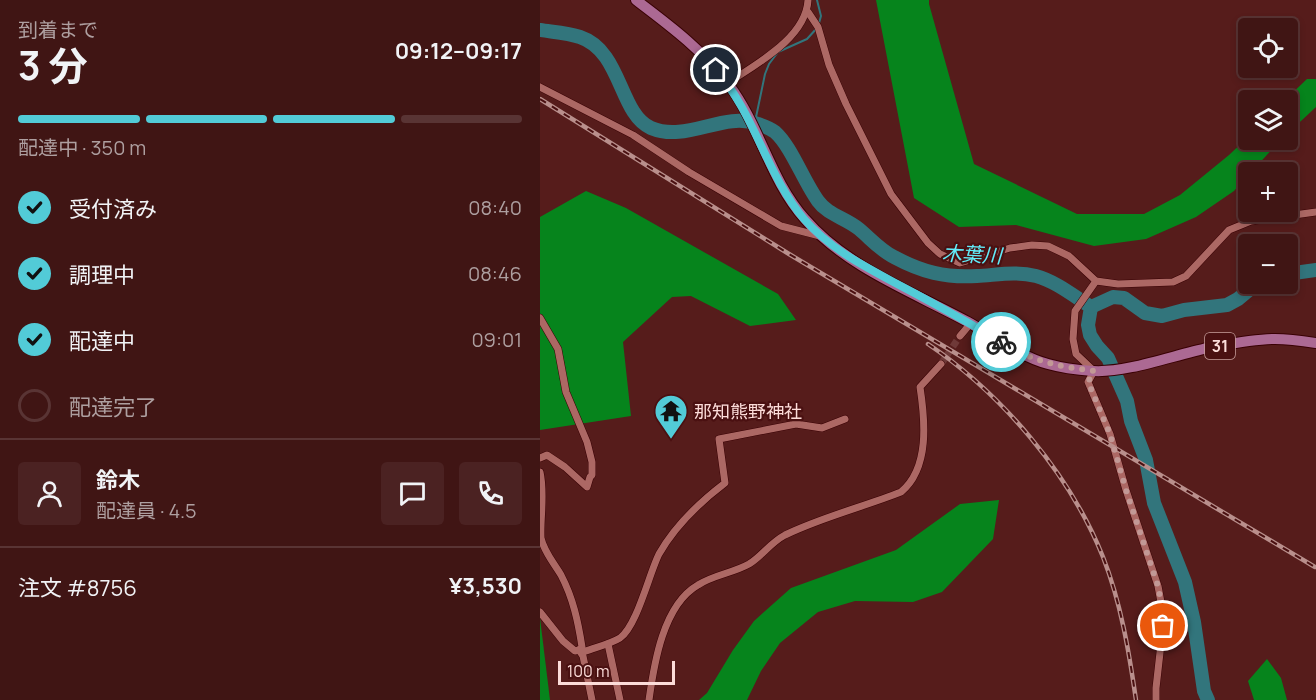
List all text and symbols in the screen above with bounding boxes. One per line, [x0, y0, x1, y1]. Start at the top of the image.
text: 到着まで [18, 16, 98, 43]
map controls [1238, 18, 1298, 294]
button: locate [1238, 18, 1298, 78]
text: 09:12–09:17 [395, 36, 522, 66]
text: 3 分 [18, 38, 87, 92]
pin [690, 44, 741, 95]
icon: home [699, 53, 732, 86]
button: layers [1238, 90, 1298, 150]
text: 配達中 · 350 m [18, 134, 146, 161]
button: + [1238, 162, 1298, 222]
icon: check [18, 191, 51, 224]
text: 受付済み [69, 194, 157, 224]
text: 08:40 [468, 194, 522, 221]
button: − [1238, 234, 1298, 294]
water label: 木葉川 [941, 239, 1005, 269]
icon: check [18, 257, 51, 290]
text: 調理中 [69, 260, 135, 290]
text: 08:46 [468, 260, 522, 287]
courier [971, 312, 1031, 372]
icon: check [18, 323, 51, 356]
text: 配達中 [69, 326, 135, 356]
text: 09:01 [471, 326, 522, 353]
icon: bike [985, 326, 1018, 359]
road number: 31 [1205, 333, 1235, 359]
text: 配達完了 [69, 392, 157, 422]
temple icon: 那知熊野神社 [653, 393, 689, 440]
place label: 那知熊野神社 [694, 399, 802, 423]
button: person [18, 462, 81, 525]
button: chat [381, 462, 444, 525]
button: phone [459, 462, 522, 525]
text: 鈴木 [96, 465, 140, 495]
text: 配達員 · 4.5 [96, 497, 197, 524]
text: ¥3,530 [449, 571, 522, 601]
text: 注文 #8756 [18, 573, 137, 603]
pin [1137, 600, 1188, 651]
icon: bag [1146, 609, 1179, 642]
scale bar [558, 658, 675, 686]
text: 100 m [567, 660, 610, 682]

